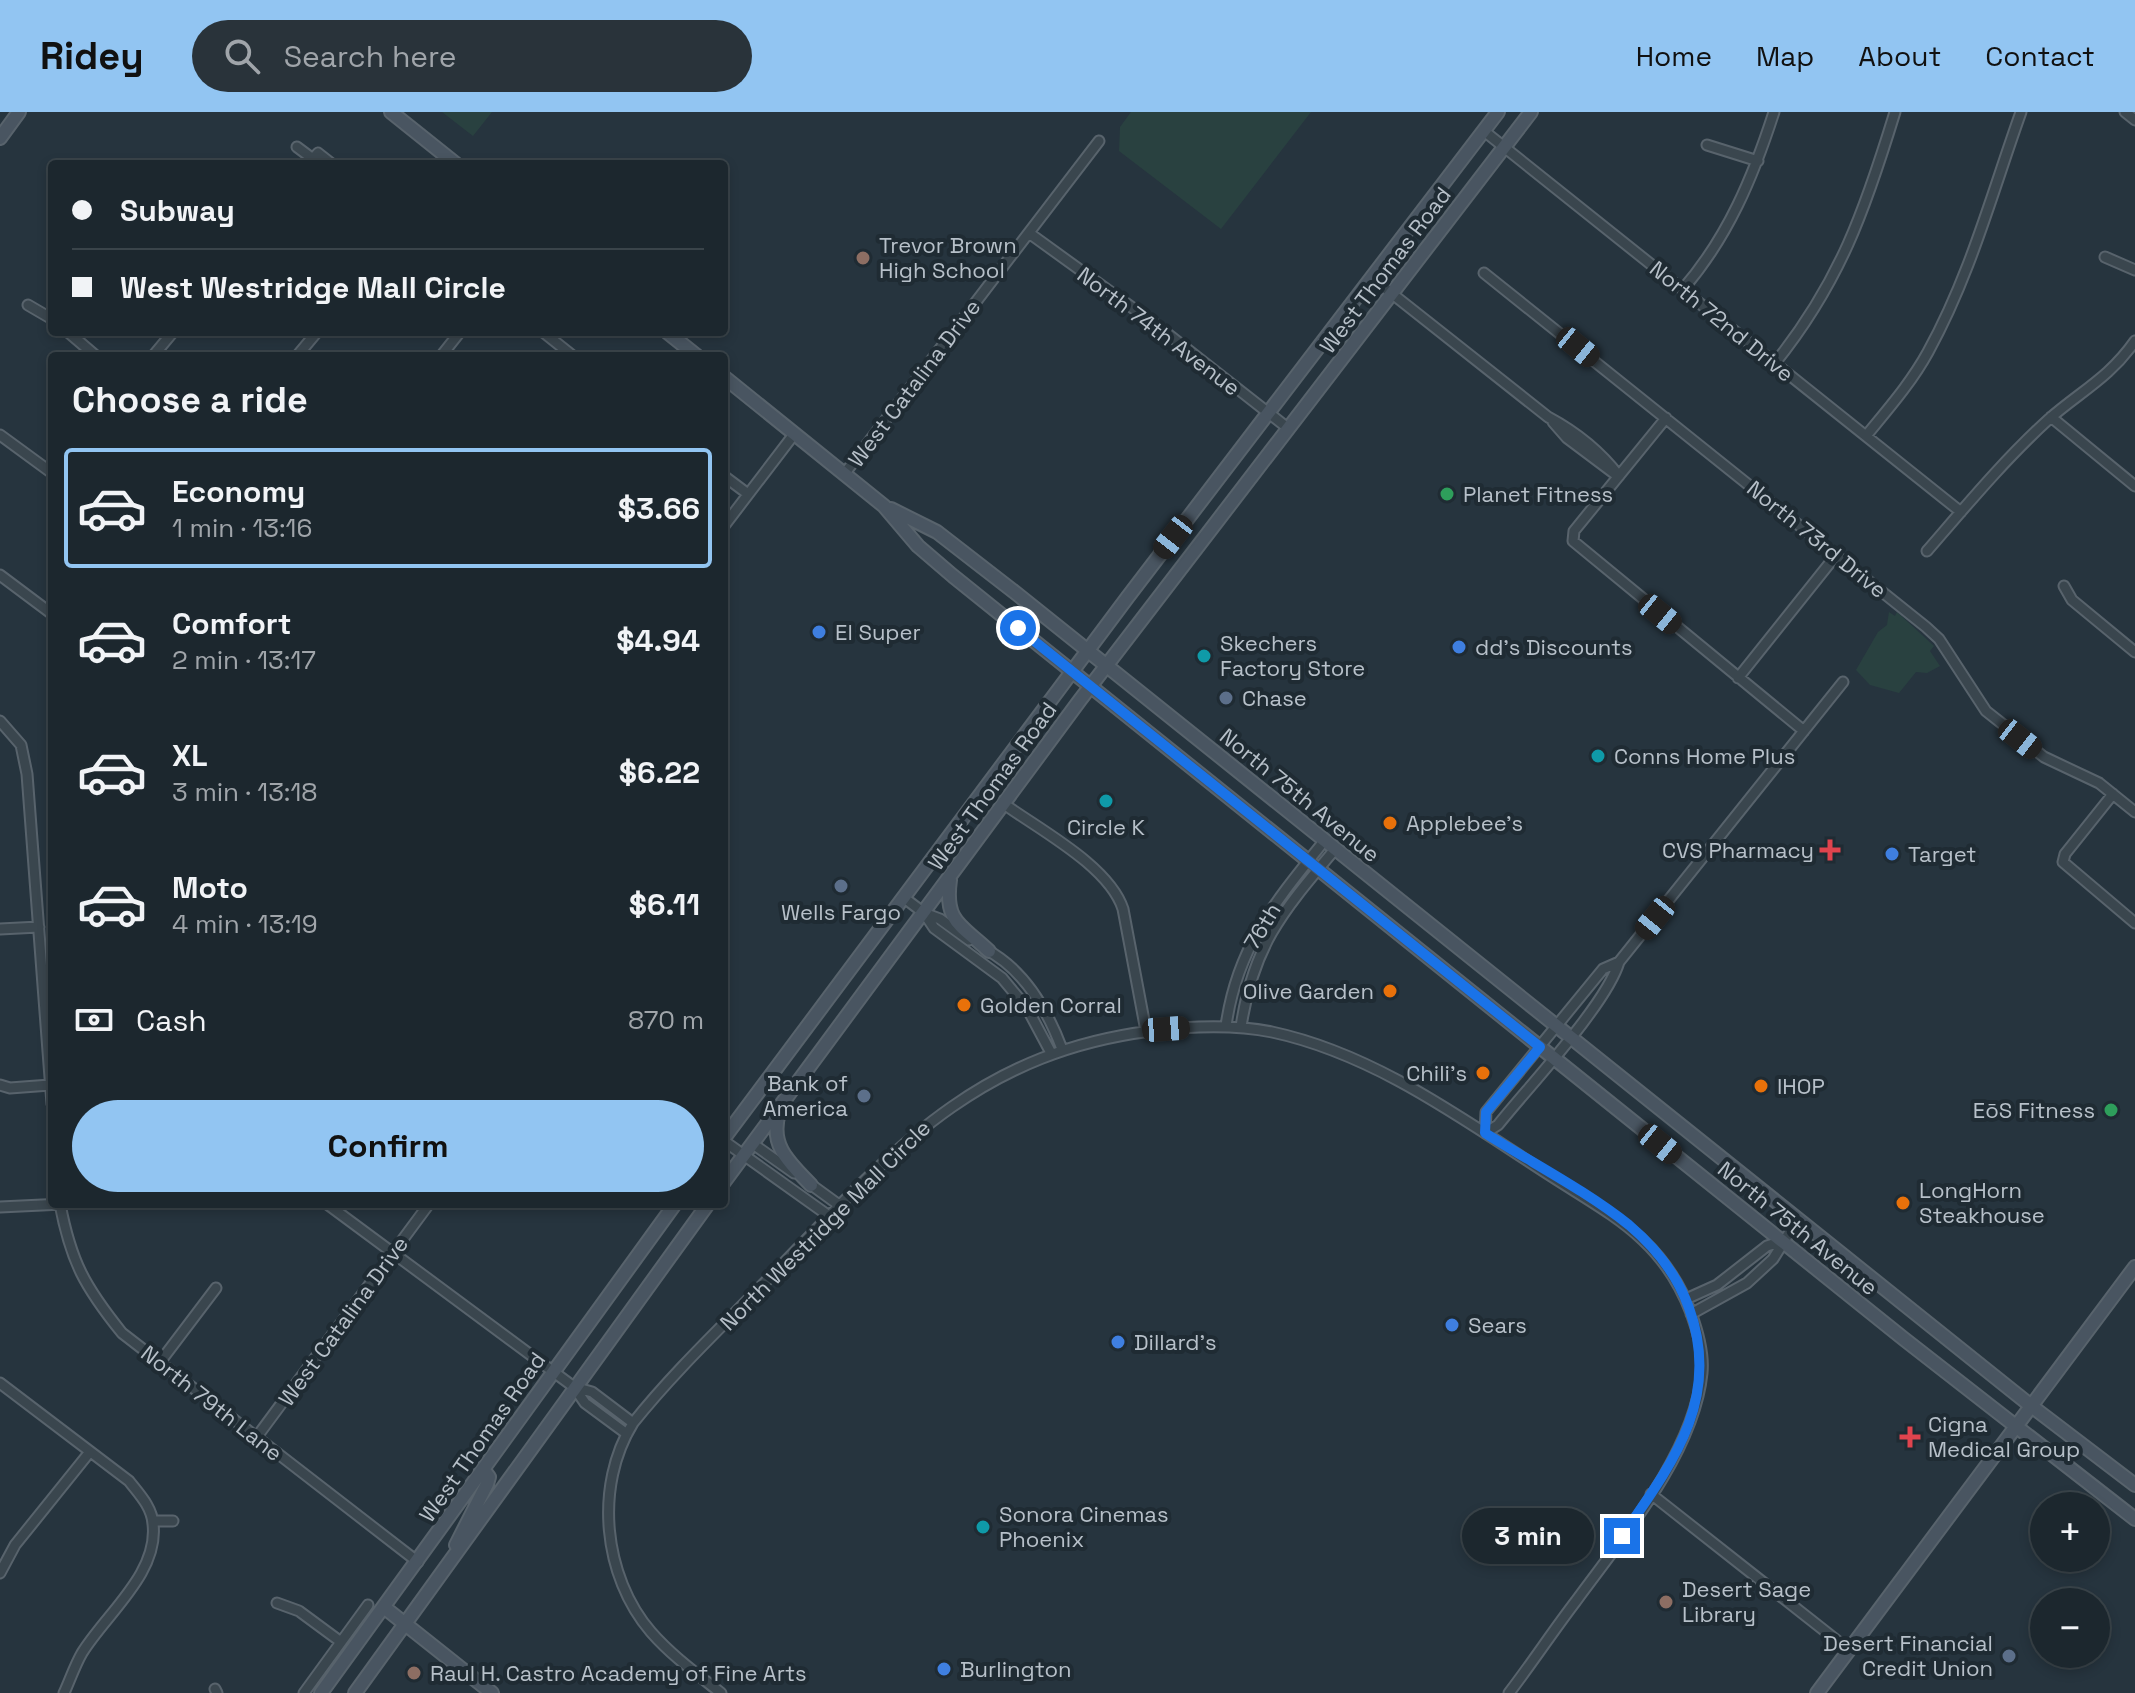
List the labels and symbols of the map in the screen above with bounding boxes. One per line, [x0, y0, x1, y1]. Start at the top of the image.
street label: West Thomas Road [1313, 181, 1457, 359]
place label: Trevor Brown High School [879, 231, 1017, 284]
marker: Trevor Brown High School [854, 249, 872, 267]
street label: North 72nd Drive [1644, 254, 1800, 388]
street label: North 74th Avenue [1072, 260, 1246, 402]
street label: West Catalina Drive [842, 293, 986, 473]
car [1552, 323, 1604, 371]
street label: North 73rd Drive [1741, 474, 1893, 604]
place label: Planet Fitness [1463, 480, 1613, 508]
marker: Planet Fitness [1438, 485, 1456, 503]
car [1149, 511, 1197, 563]
car [1634, 590, 1686, 638]
route start [1000, 610, 1036, 646]
place label: El Super [835, 618, 921, 646]
marker: El Super [810, 623, 828, 641]
place label: Skechers Factory Store [1220, 629, 1365, 682]
place label: dd's Discounts [1475, 633, 1633, 661]
marker: dd's Discounts [1450, 638, 1468, 656]
marker: Skechers Factory Store [1195, 647, 1213, 665]
place label: Chase [1242, 684, 1307, 712]
marker: Chase [1217, 689, 1235, 707]
street label: West Thomas Road [922, 696, 1062, 876]
car [1994, 715, 2046, 763]
street label: North 75th Avenue [1214, 722, 1386, 868]
place label: Conns Home Plus [1614, 742, 1795, 770]
marker: Conns Home Plus [1589, 747, 1607, 765]
marker: Circle K [1097, 792, 1115, 810]
place label: Applebee's [1406, 809, 1523, 837]
place label: Circle K [1067, 813, 1146, 841]
marker: Applebee's [1381, 814, 1399, 832]
place label: CVS Pharmacy [1662, 836, 1814, 864]
place label: Target [1908, 840, 1976, 868]
marker: CVS Pharmacy [1821, 841, 1839, 859]
marker: Target [1883, 845, 1901, 863]
marker: Wells Fargo [832, 877, 850, 895]
car [1631, 892, 1679, 944]
place label: Wells Fargo [781, 898, 901, 926]
street label: 76th [1237, 898, 1287, 954]
place label: Olive Garden [1243, 977, 1374, 1005]
marker: Olive Garden [1381, 982, 1399, 1000]
place label: Golden Corral [980, 991, 1122, 1019]
marker: Golden Corral [955, 996, 973, 1014]
car [1141, 1015, 1191, 1043]
place label: Chili's [1406, 1059, 1467, 1087]
marker: Chili's [1474, 1064, 1492, 1082]
place label: Bank of America [763, 1069, 848, 1122]
place label: IHOP [1777, 1072, 1825, 1100]
marker: IHOP [1752, 1077, 1770, 1095]
marker: Bank of America [855, 1087, 873, 1105]
place label: EōS Fitness [1973, 1096, 2095, 1124]
marker: EōS Fitness [2102, 1101, 2120, 1119]
street label: North Westridge Mall Circle [714, 1114, 936, 1336]
car [1634, 1120, 1686, 1168]
street label: North 75th Avenue [1712, 1155, 1884, 1301]
place label: LongHorn Steakhouse [1919, 1176, 2045, 1229]
marker: LongHorn Steakhouse [1894, 1194, 1912, 1212]
street label: West Catalina Drive [272, 1231, 414, 1411]
place label: Sears [1468, 1311, 1527, 1339]
marker: Sears [1443, 1316, 1461, 1334]
place label: Dillard's [1134, 1328, 1217, 1356]
marker: Dillard's [1109, 1333, 1127, 1351]
street label: North 79th Lane [136, 1339, 288, 1467]
street label: West Thomas Road [413, 1347, 551, 1527]
place label: Cigna Medical Group [1928, 1410, 2080, 1463]
marker: Cigna Medical Group [1899, 1426, 1921, 1448]
place label: Sonora Cinemas Phoenix [999, 1500, 1169, 1553]
callout: 3 min [1462, 1508, 1594, 1564]
marker: Sonora Cinemas Phoenix [974, 1518, 992, 1536]
route end [1604, 1518, 1640, 1554]
place label: Desert Sage Library [1682, 1575, 1811, 1628]
marker: Desert Sage Library [1657, 1593, 1675, 1611]
place label: Desert Financial Credit Union [1823, 1629, 1993, 1682]
marker: Desert Financial Credit Union [2000, 1647, 2018, 1665]
place label: Burlington [960, 1655, 1072, 1683]
place label: Raul H. Castro Academy of Fine Arts [430, 1659, 807, 1687]
marker: Burlington [935, 1660, 953, 1678]
marker: Raul H. Castro Academy of Fine Arts [405, 1664, 423, 1682]

